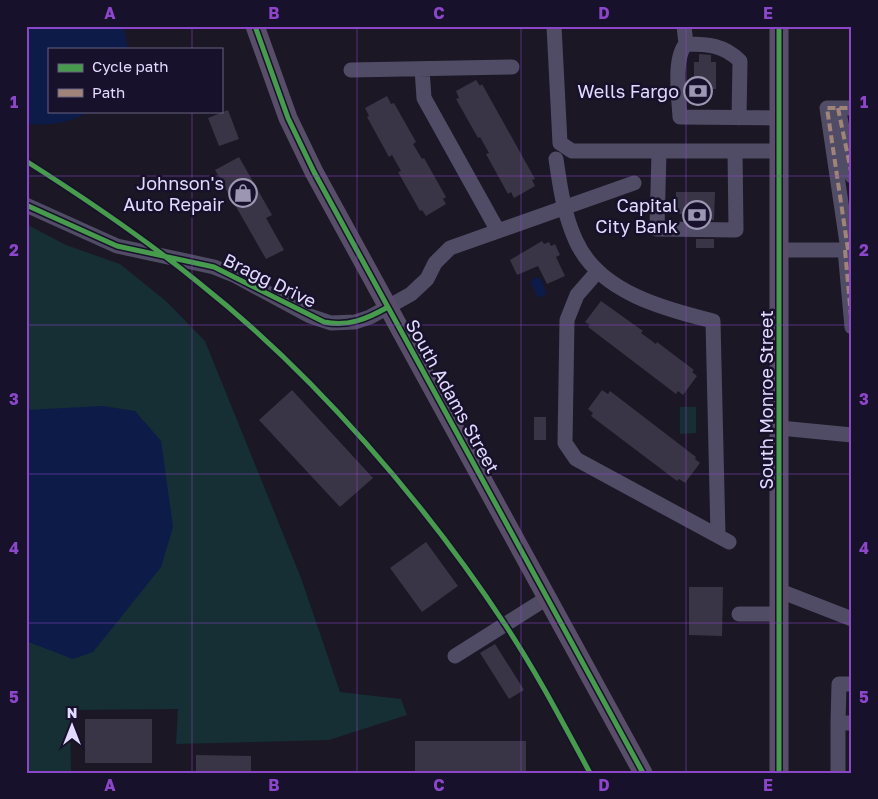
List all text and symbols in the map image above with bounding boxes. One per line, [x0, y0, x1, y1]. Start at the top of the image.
text: A [104, 3, 116, 23]
text: B [268, 3, 280, 23]
text: C [433, 3, 445, 23]
text: D [598, 3, 610, 23]
text: E [763, 3, 773, 23]
legend [48, 48, 222, 112]
text: Cycle path [92, 57, 168, 75]
bank icon: Wells Fargo [683, 76, 713, 106]
place label: Wells Fargo [577, 80, 679, 102]
text: Path [92, 83, 125, 101]
text: 1 [10, 92, 18, 112]
text: 1 [860, 92, 868, 112]
place label: Johnson's Auto Repair [123, 172, 224, 215]
shop icon: Johnson's Auto Repair [228, 178, 258, 208]
place label: Capital City Bank [595, 194, 678, 237]
bank icon: Capital City Bank [682, 200, 712, 230]
text: 2 [9, 240, 19, 260]
text: 2 [859, 240, 869, 260]
street label: Bragg Drive [220, 248, 320, 312]
street label: South Monroe Street [755, 310, 777, 490]
street label: South Adams Street [402, 315, 504, 477]
text: 3 [9, 389, 19, 409]
text: 3 [859, 389, 869, 409]
text: 4 [9, 538, 19, 558]
text: 4 [859, 538, 869, 558]
text: 5 [9, 687, 19, 707]
text: 5 [859, 687, 869, 707]
north arrow [48, 702, 98, 752]
text: N [67, 704, 77, 721]
text: A [104, 775, 116, 795]
text: B [268, 775, 280, 795]
text: C [433, 775, 445, 795]
text: D [598, 775, 610, 795]
text: E [763, 775, 773, 795]

